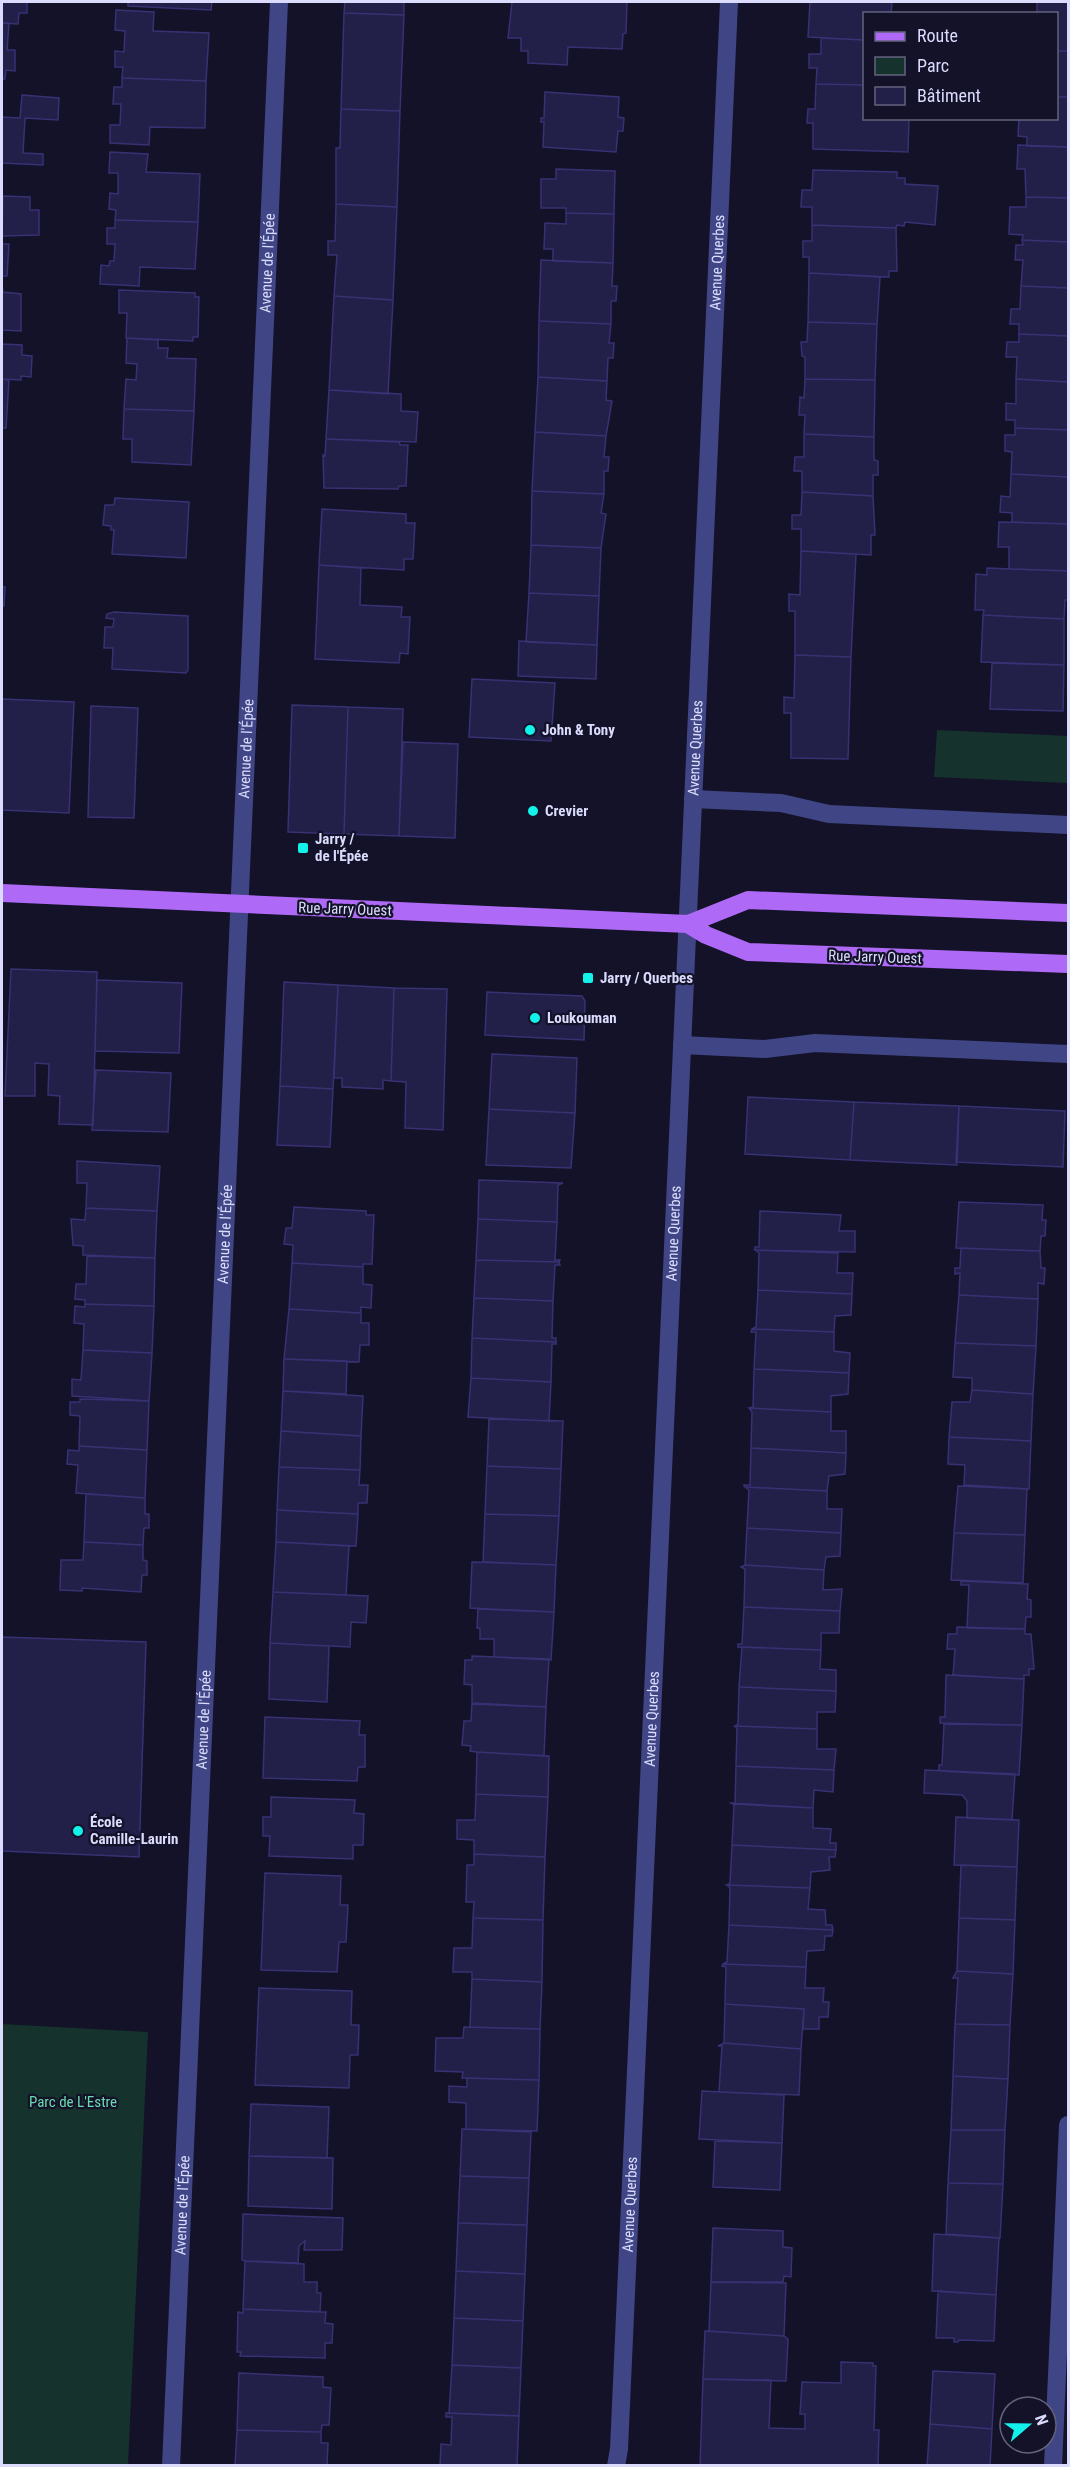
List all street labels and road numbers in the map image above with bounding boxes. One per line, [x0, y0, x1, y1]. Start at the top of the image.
street label: Avenue de l'Épée [256, 213, 279, 313]
street label: Avenue Querbes [706, 214, 728, 311]
street label: Avenue de l'Épée [235, 698, 257, 799]
street label: Avenue Querbes [684, 700, 707, 796]
street label: Rue Jarry Ouest [298, 898, 392, 920]
street label: Rue Jarry Ouest [828, 946, 922, 968]
street label: Avenue de l'Épée [214, 1184, 236, 1284]
street label: Avenue Querbes [662, 1185, 685, 1282]
street label: Avenue de l'Épée [193, 1670, 215, 1770]
street label: Avenue Querbes [641, 1671, 663, 1767]
street label: Avenue de l'Épée [171, 2155, 194, 2255]
street label: Avenue Querbes [619, 2156, 641, 2253]

